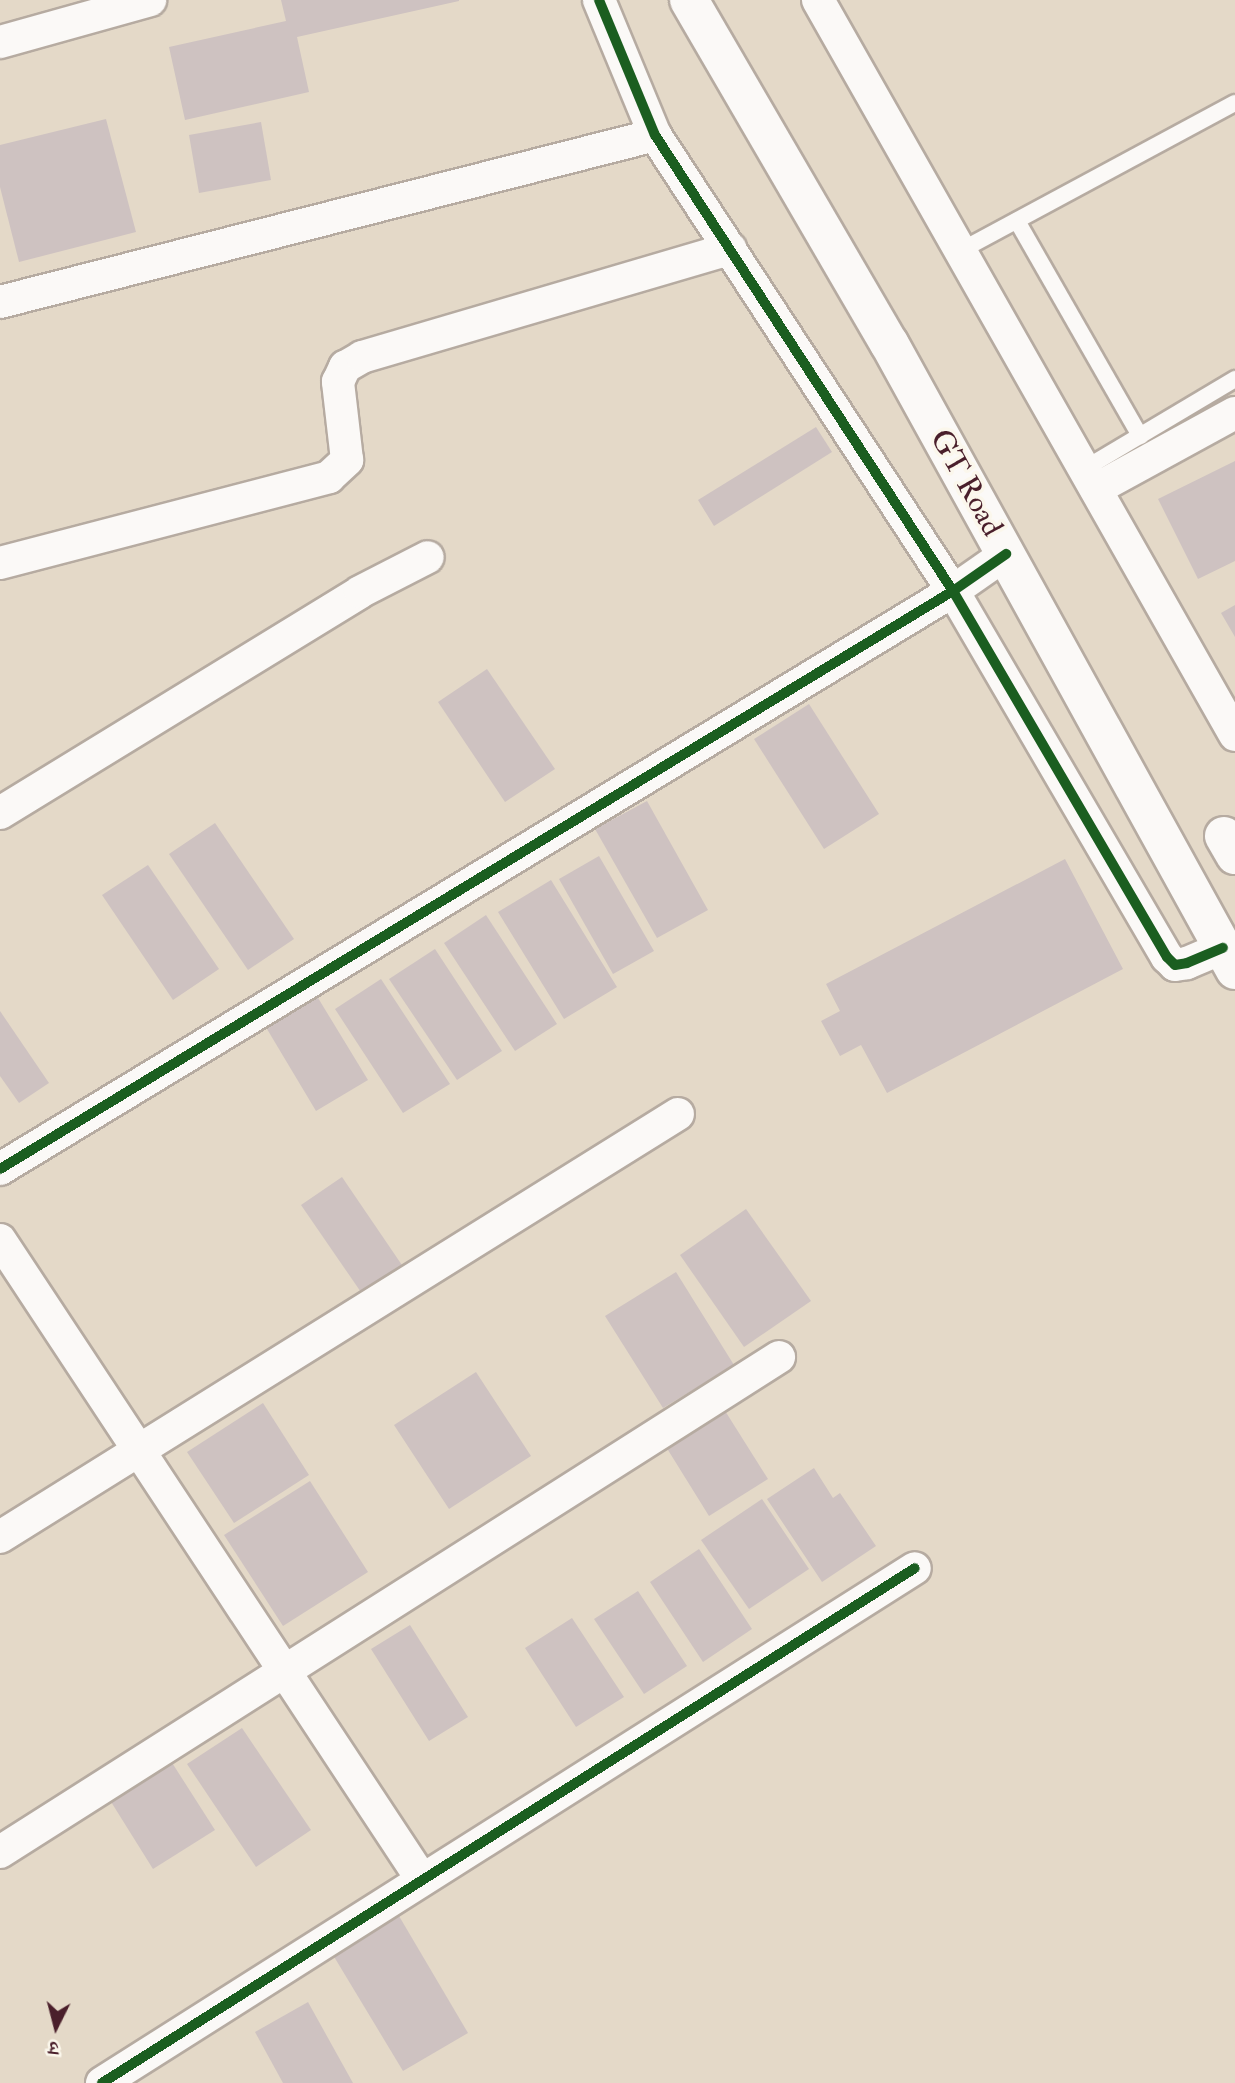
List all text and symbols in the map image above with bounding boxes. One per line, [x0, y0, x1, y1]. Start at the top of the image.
street label: GT Road [922, 423, 1010, 543]
north arrow [21, 1992, 91, 2062]
text: उ [48, 2035, 60, 2060]

